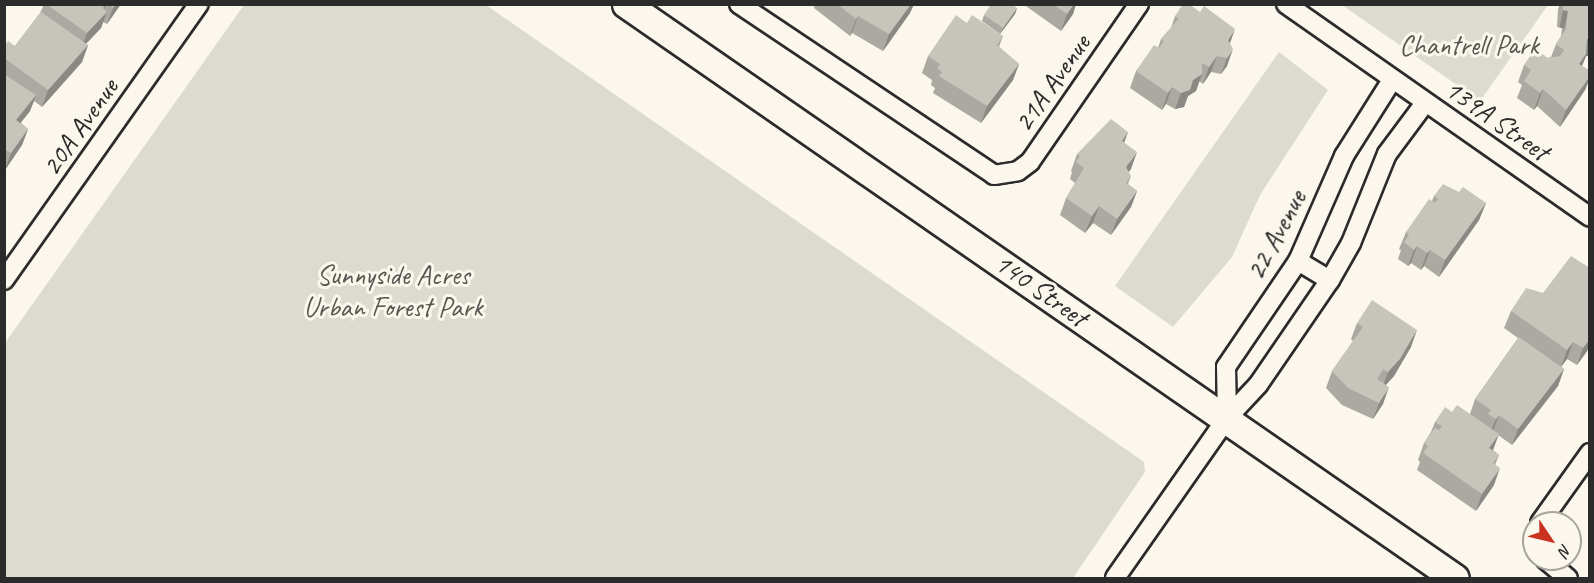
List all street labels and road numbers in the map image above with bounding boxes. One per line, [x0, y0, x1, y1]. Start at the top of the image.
street label: 21A Avenue [1007, 28, 1097, 138]
street label: 20A Avenue [35, 72, 125, 182]
street label: 139A Street [1438, 72, 1556, 168]
street label: 22 Avenue [1239, 185, 1313, 285]
street label: 140 Street [988, 246, 1094, 334]

